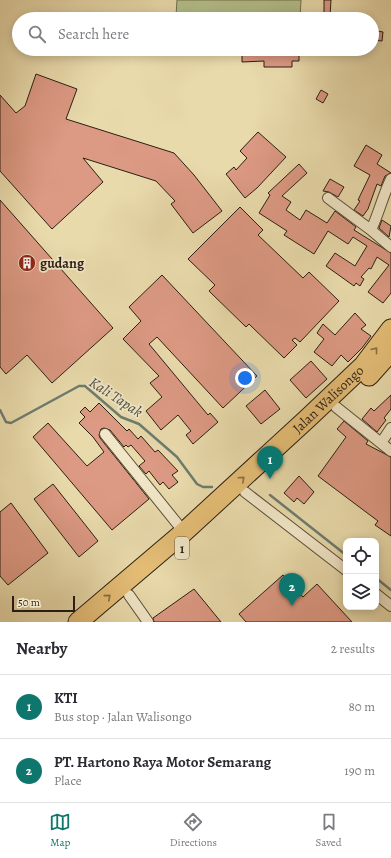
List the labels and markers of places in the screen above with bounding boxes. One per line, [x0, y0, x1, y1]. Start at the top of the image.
building icon: gudang [17, 253, 37, 273]
place label: gudang [40, 254, 85, 273]
pin: 1 [257, 446, 283, 479]
pin: 2 [279, 573, 305, 606]

